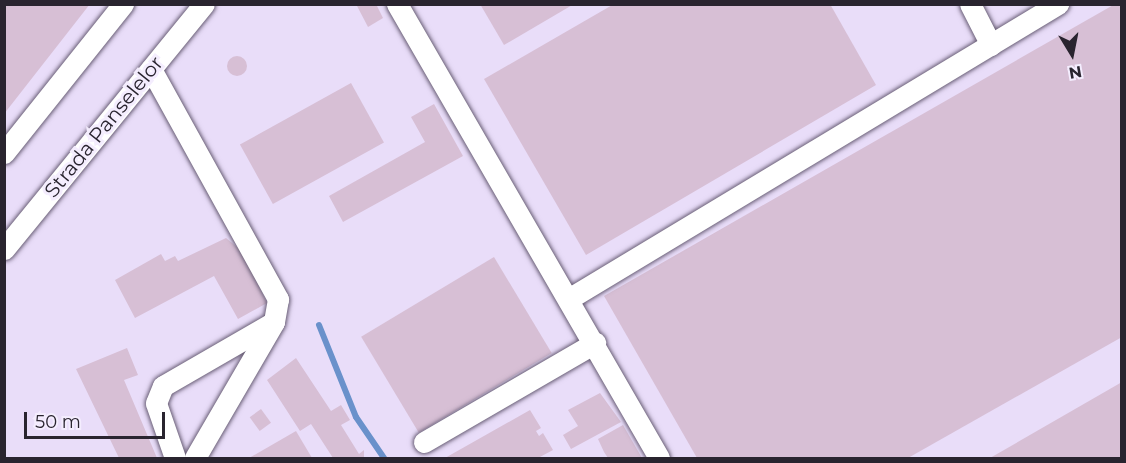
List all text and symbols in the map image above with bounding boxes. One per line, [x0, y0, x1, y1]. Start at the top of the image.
north arrow [1042, 24, 1102, 84]
street label: Strada Panselelor [40, 52, 168, 202]
text: N [1067, 62, 1083, 83]
scale bar [27, 400, 168, 438]
text: 50 m [35, 411, 81, 433]

